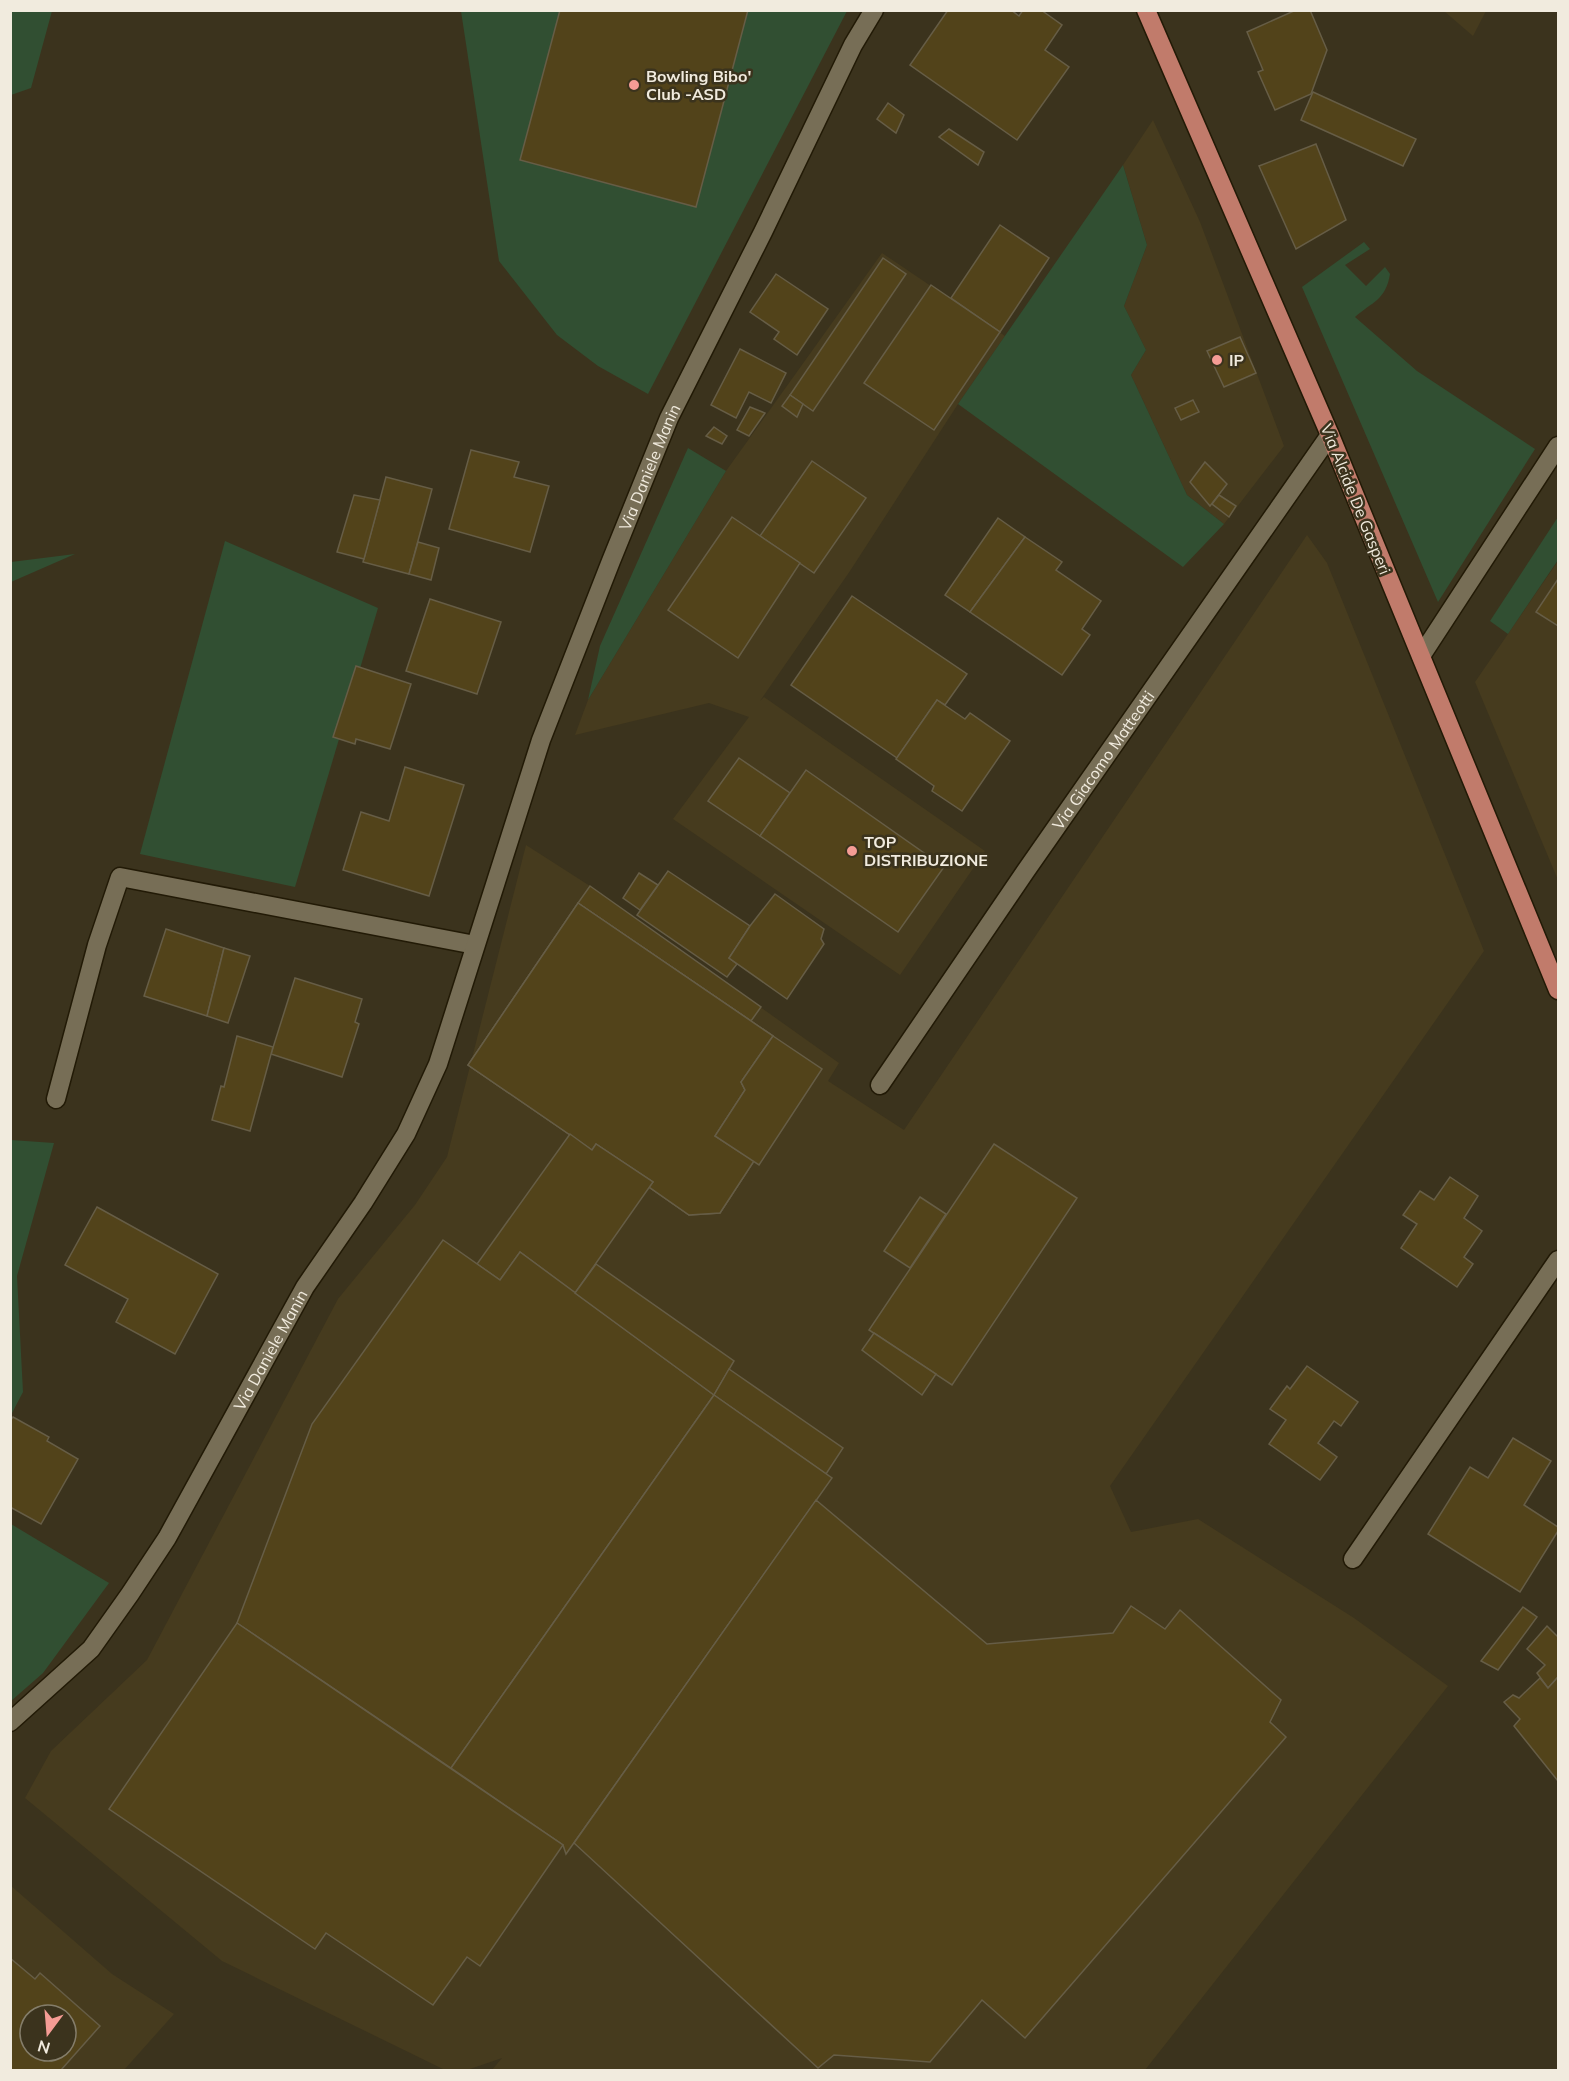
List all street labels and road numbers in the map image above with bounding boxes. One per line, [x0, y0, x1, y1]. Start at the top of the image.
street label: Via Daniele Manin [615, 400, 685, 533]
street label: Via Alcide De Gasperi [1317, 421, 1395, 577]
street label: Via Giacomo Matteotti [1048, 687, 1158, 834]
street label: Via Daniele Manin [229, 1286, 312, 1414]

